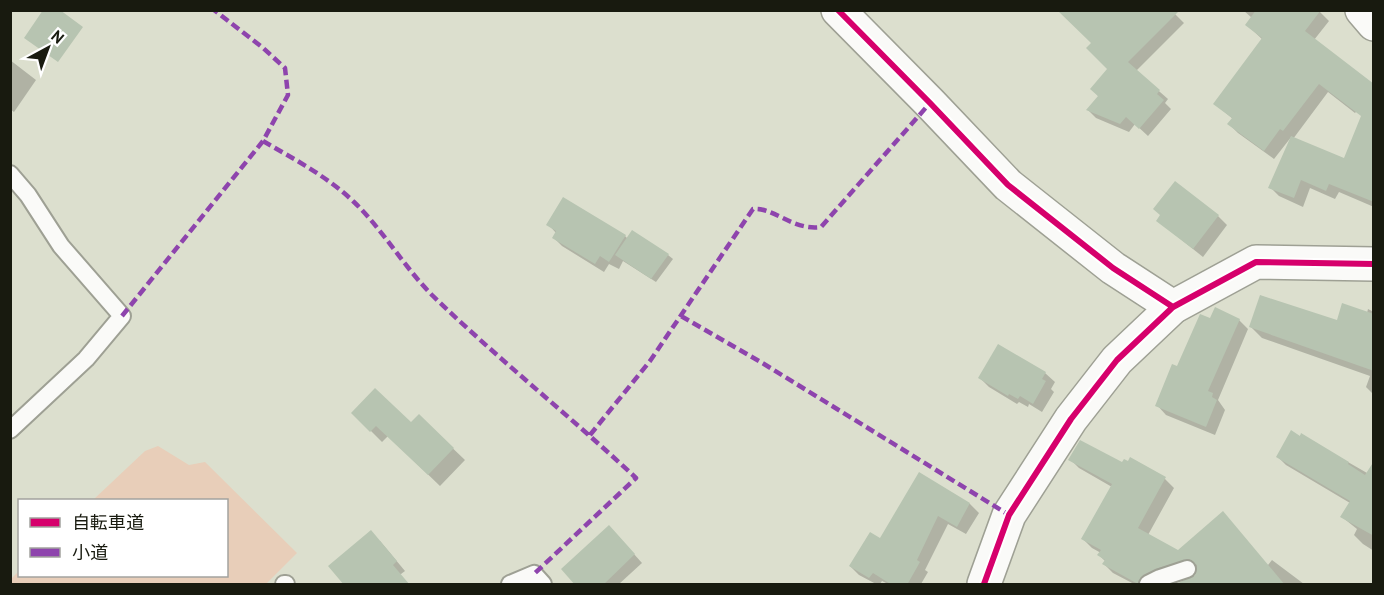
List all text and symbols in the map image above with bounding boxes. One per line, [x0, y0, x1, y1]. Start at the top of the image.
north arrow [18, 18, 78, 78]
text: N [47, 26, 68, 48]
legend [18, 499, 228, 577]
text: 自転車道 [72, 511, 144, 534]
text: 小道 [72, 541, 108, 564]

